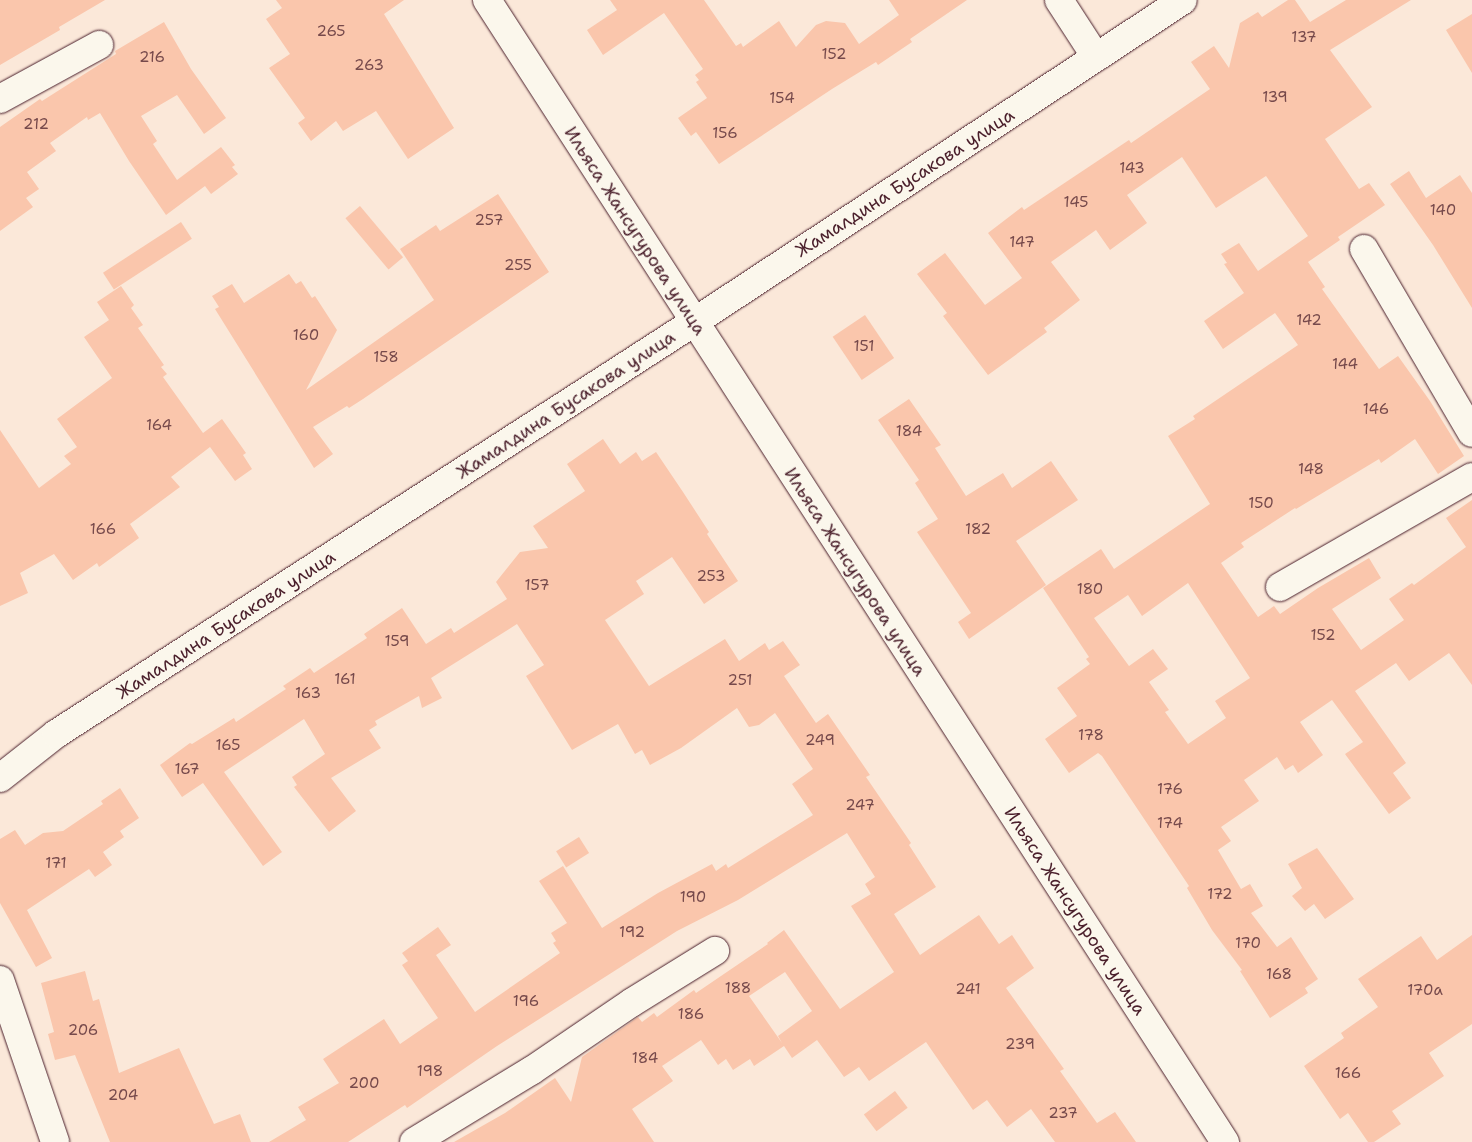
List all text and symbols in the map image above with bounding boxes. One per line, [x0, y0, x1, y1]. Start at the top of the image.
house number: 265 [317, 23, 345, 41]
house number: 137 [1291, 29, 1317, 47]
house number: 152 [822, 46, 846, 64]
house number: 216 [139, 49, 165, 67]
house number: 263 [354, 57, 384, 75]
house number: 139 [1262, 89, 1288, 107]
house number: 154 [769, 90, 795, 108]
street label: Жамалдина Бусакова улица [792, 104, 1018, 262]
house number: 212 [23, 116, 49, 134]
street label: Ильяса Жансугурова улица [559, 123, 711, 339]
house number: 156 [712, 125, 738, 143]
house number: 143 [1119, 160, 1145, 178]
house number: 145 [1064, 194, 1088, 212]
house number: 140 [1430, 202, 1456, 220]
house number: 257 [474, 212, 504, 230]
house number: 147 [1009, 234, 1035, 252]
house number: 255 [504, 257, 532, 275]
house number: 142 [1296, 312, 1322, 330]
street label: Жамалдина Бусакова улица [453, 326, 679, 484]
house number: 160 [293, 327, 319, 345]
house number: 151 [854, 338, 874, 356]
house number: 158 [373, 349, 399, 367]
house number: 144 [1332, 356, 1358, 374]
house number: 146 [1363, 401, 1389, 419]
house number: 164 [146, 417, 172, 435]
house number: 184 [896, 423, 922, 441]
house number: 148 [1298, 461, 1324, 479]
street label: Ильяса Жансугурова улица [779, 464, 931, 680]
house number: 150 [1248, 495, 1274, 513]
house number: 166 [90, 521, 116, 539]
house number: 182 [965, 521, 991, 539]
street label: Жамалдина Бусакова улица [113, 546, 339, 704]
house number: 253 [696, 568, 726, 586]
house number: 157 [525, 577, 549, 595]
house number: 180 [1077, 581, 1103, 599]
house number: 152 [1311, 627, 1335, 645]
house number: 159 [385, 633, 409, 651]
house number: 161 [334, 671, 356, 689]
house number: 251 [727, 672, 753, 690]
house number: 163 [295, 685, 321, 703]
house number: 178 [1078, 727, 1104, 745]
house number: 249 [805, 732, 835, 750]
house number: 165 [216, 737, 240, 755]
house number: 167 [174, 761, 200, 779]
house number: 176 [1157, 781, 1183, 799]
house number: 247 [845, 797, 875, 815]
street label: Ильяса Жансугурова улица [999, 803, 1151, 1019]
house number: 174 [1157, 815, 1183, 833]
house number: 171 [45, 855, 67, 873]
house number: 172 [1207, 886, 1233, 904]
house number: 190 [680, 889, 706, 907]
house number: 192 [619, 924, 645, 942]
house number: 170 [1235, 935, 1261, 953]
house number: 168 [1266, 966, 1292, 984]
house number: 188 [725, 980, 751, 998]
house number: 241 [955, 981, 981, 999]
house number: 170а [1407, 982, 1443, 1000]
house number: 196 [513, 993, 539, 1011]
house number: 186 [678, 1006, 704, 1024]
house number: 206 [68, 1022, 98, 1040]
house number: 239 [1005, 1036, 1035, 1054]
house number: 184 [632, 1050, 658, 1068]
house number: 198 [417, 1063, 443, 1081]
house number: 166 [1335, 1065, 1361, 1083]
house number: 200 [349, 1075, 379, 1093]
house number: 204 [108, 1087, 138, 1105]
house number: 237 [1048, 1105, 1078, 1123]

